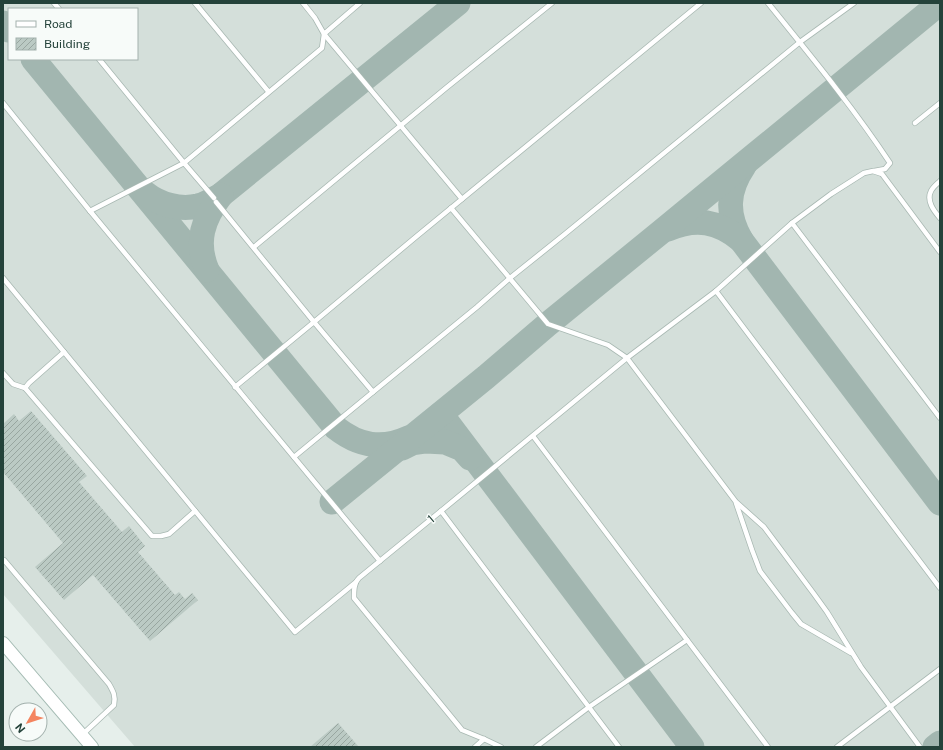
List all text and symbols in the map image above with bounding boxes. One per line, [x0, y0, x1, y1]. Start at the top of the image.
legend [8, 8, 138, 60]
text: Road [44, 17, 72, 31]
text: Building [44, 37, 90, 51]
street label: 1 [425, 512, 437, 526]
north arrow [8, 702, 48, 742]
text: N [13, 721, 28, 735]

